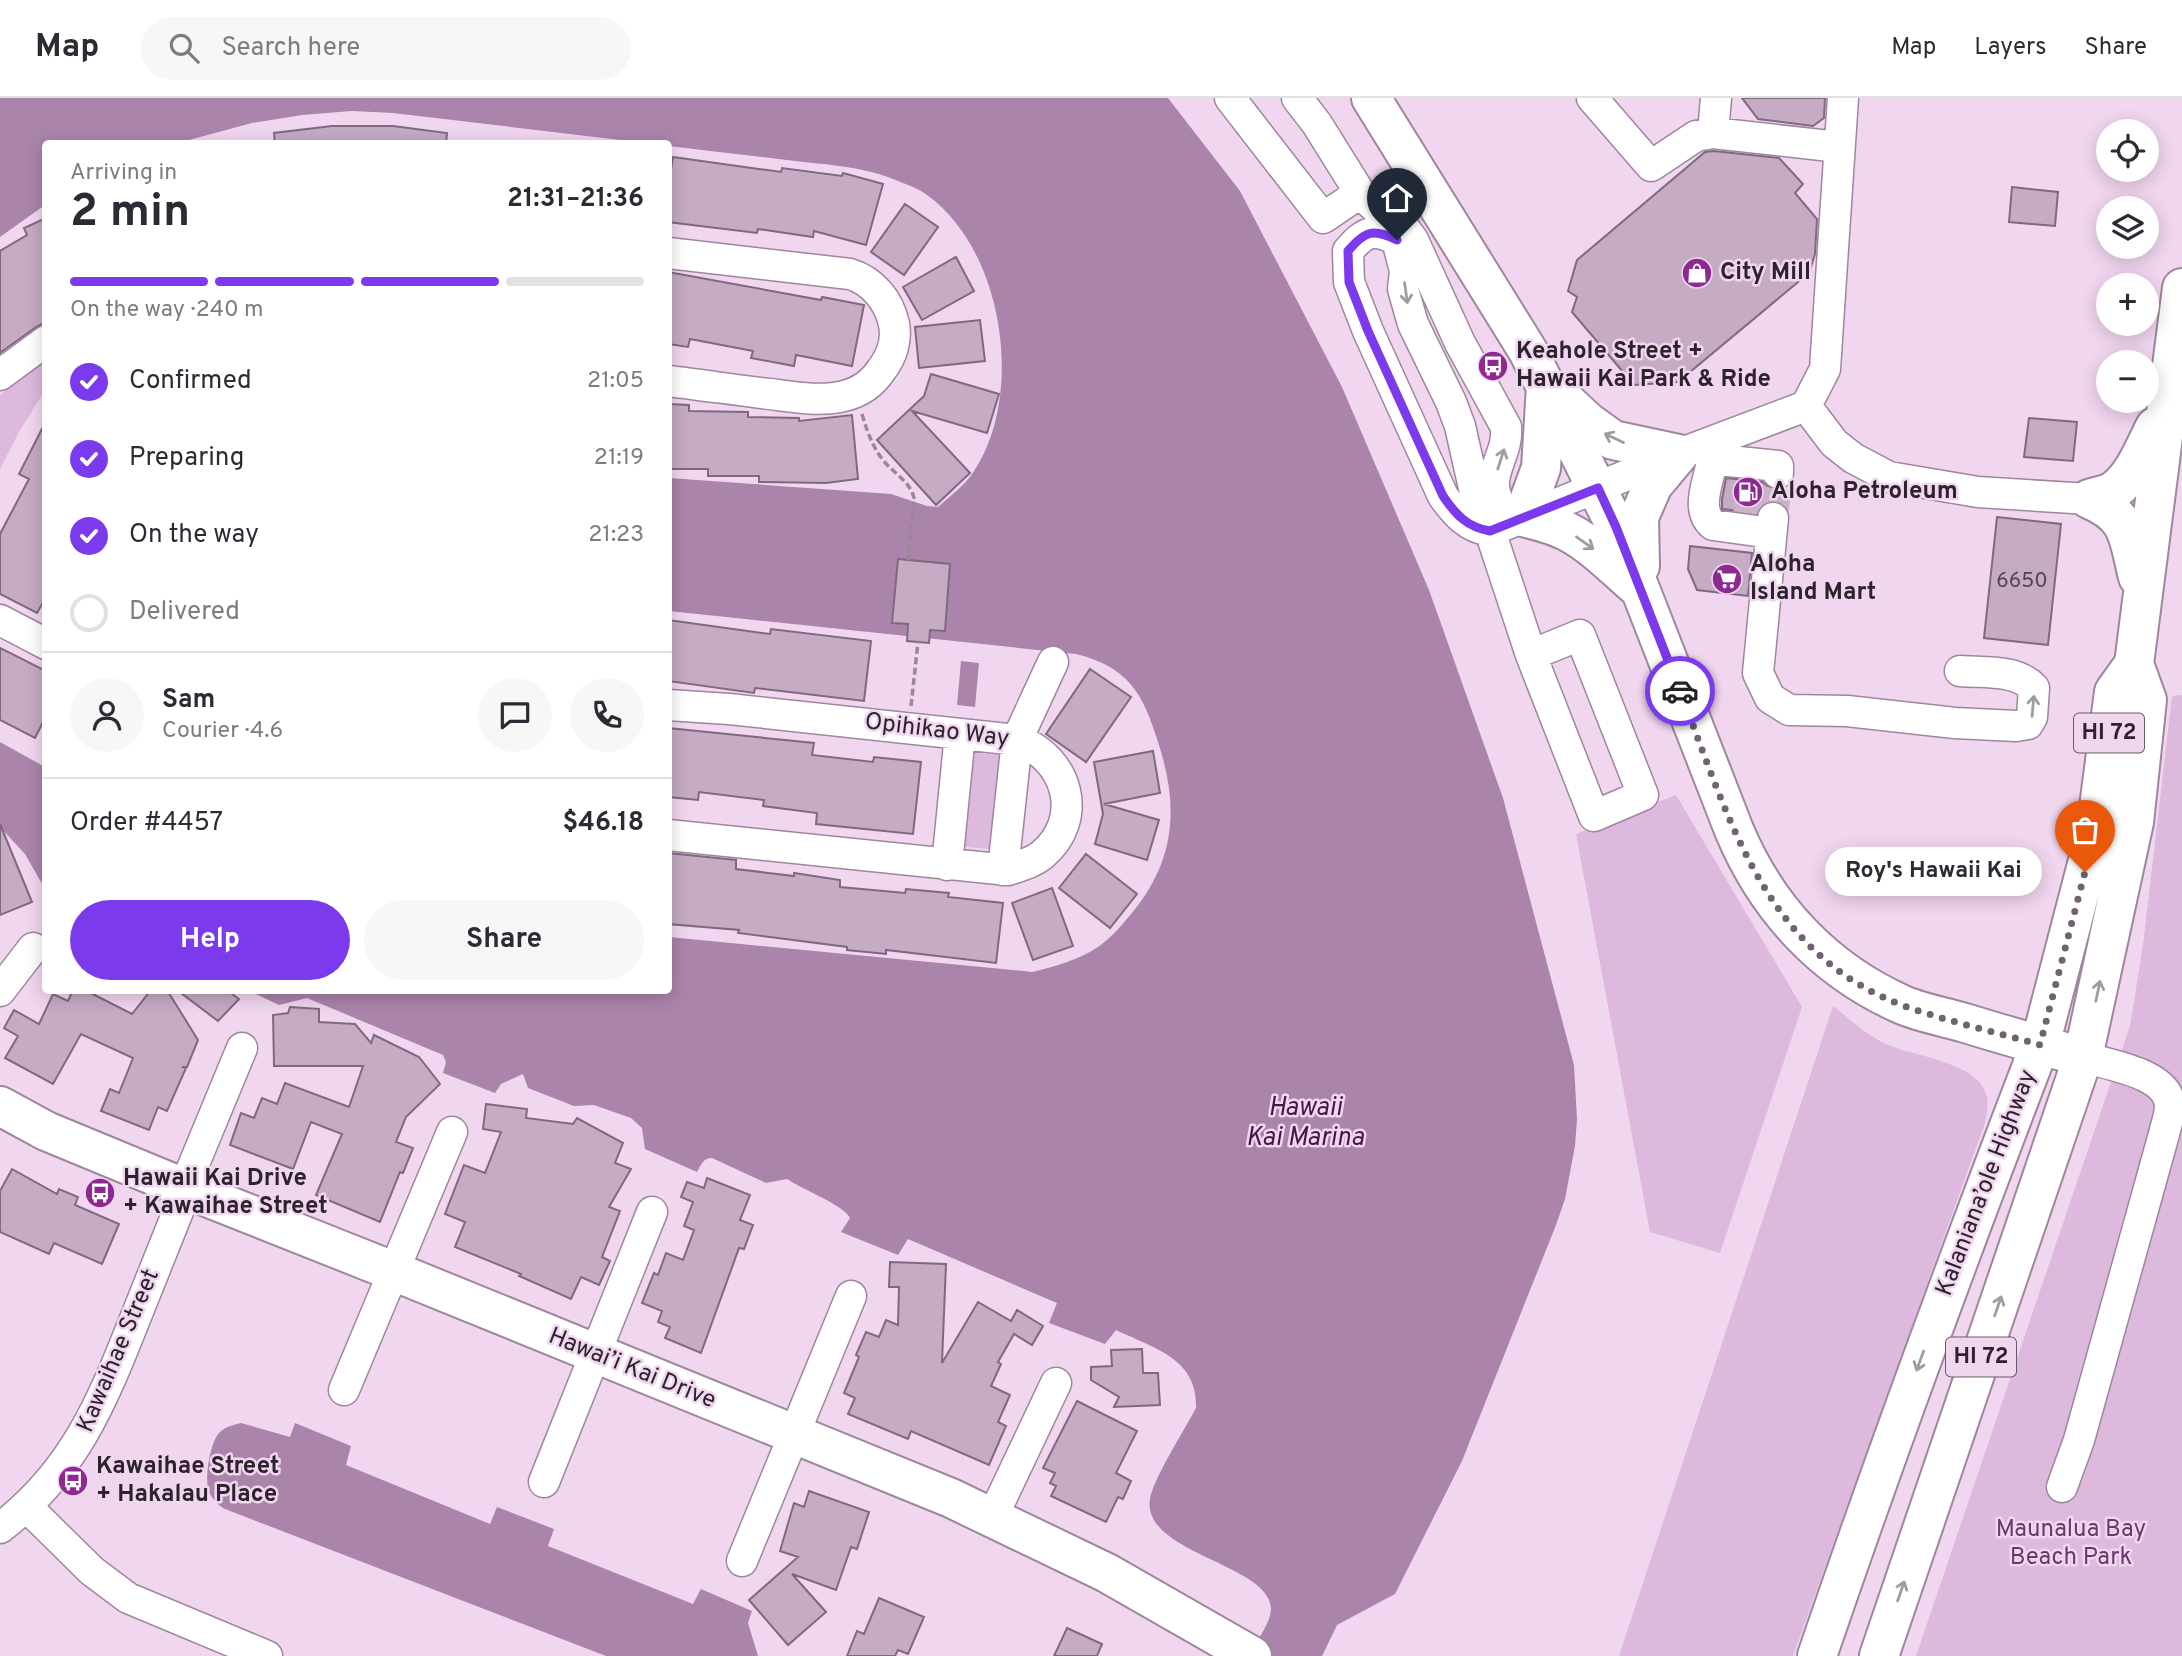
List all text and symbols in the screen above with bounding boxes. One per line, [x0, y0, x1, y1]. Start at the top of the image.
search box [141, 17, 631, 80]
text: Map [35, 27, 99, 69]
icon: search [165, 29, 203, 67]
text: Search here [221, 32, 360, 65]
text: Map [1891, 33, 1936, 63]
text: Layers [1974, 33, 2046, 63]
text: Share [2084, 33, 2147, 63]
map controls [2096, 119, 2159, 413]
button: locate [2096, 119, 2159, 182]
text: Arriving in [70, 159, 177, 188]
pin [1367, 168, 1427, 240]
icon: home [1378, 179, 1416, 217]
text: 21:31–21:36 [507, 183, 644, 216]
text: 2 min [70, 184, 190, 243]
button: layers [2096, 196, 2159, 259]
shop icon: City Mill [1680, 256, 1714, 290]
place label: City Mill [1720, 258, 1811, 288]
button: + [2096, 273, 2159, 336]
one-way arrow [1400, 281, 1413, 304]
text: On the way · 240 m [70, 296, 264, 325]
place label: Keahole Street + Hawaii Kai Park & Ride [1516, 337, 1771, 395]
bus stop icon: Keahole Street + Hawaii Kai Park & Ride [1476, 349, 1510, 383]
button: − [2096, 350, 2159, 413]
icon: check [70, 363, 108, 401]
text: Confirmed [129, 365, 252, 398]
text: 21:05 [587, 367, 644, 396]
one-way arrow [1604, 430, 1625, 444]
icon: check [70, 440, 108, 478]
text: Preparing [129, 442, 244, 475]
text: 21:19 [594, 444, 644, 473]
one-way arrow [1496, 448, 1509, 470]
fuel station icon: Aloha Petroleum [1731, 475, 1765, 509]
place label: Aloha Petroleum [1771, 477, 1958, 507]
icon: check [70, 517, 108, 555]
text: On the way [129, 519, 259, 552]
text: 21:23 [588, 521, 644, 550]
one-way arrow [1575, 536, 1594, 550]
place label: Aloha Island Mart [1750, 550, 1876, 608]
supermarket icon: Aloha Island Mart [1710, 562, 1744, 596]
house number: 6650 [1996, 568, 2048, 595]
text: Delivered [129, 596, 240, 629]
courier [1645, 656, 1715, 726]
icon: car [1661, 672, 1699, 710]
button: person [70, 678, 144, 752]
button: chat [478, 678, 552, 752]
button: phone [570, 678, 644, 752]
text: Sam [162, 684, 215, 717]
one-way arrow [2027, 695, 2040, 718]
street label: Opihikao Way [863, 707, 1011, 755]
road number: HI 72 [2074, 713, 2144, 752]
text: Courier · 4.6 [162, 717, 283, 746]
pin [2055, 800, 2115, 872]
text: Order #4457 [70, 807, 223, 840]
text: $46.18 [563, 807, 644, 840]
icon: bag [2066, 811, 2104, 849]
callout: Roy's Hawaii Kai [1826, 848, 2043, 896]
text: Roy's Hawaii Kai [1845, 857, 2022, 886]
button: Help [70, 900, 350, 980]
button: Share [364, 900, 644, 980]
one-way arrow [2091, 980, 2105, 1003]
street label: Kalaniana’ole Highway [1930, 1066, 2044, 1300]
water label: Hawaii Kai Marina [1246, 1092, 1365, 1155]
place label: Hawaii Kai Drive + Kawaihae Street [123, 1164, 328, 1222]
bus stop icon: Hawaii Kai Drive + Kawaihae Street [83, 1176, 117, 1210]
street label: Kawaihae Street [71, 1265, 167, 1437]
one-way arrow [1993, 1296, 2005, 1318]
street label: Hawai’i Kai Drive [544, 1322, 720, 1416]
road number: HI 72 [1946, 1338, 2016, 1376]
one-way arrow [1913, 1349, 1925, 1371]
place label: Kawaihae Street + Hakalau Place [96, 1452, 279, 1510]
bus stop icon: Kawaihae Street + Hakalau Place [56, 1464, 90, 1498]
park label: Maunalua Bay Beach Park [1996, 1515, 2146, 1573]
one-way arrow [1896, 1581, 1908, 1603]

